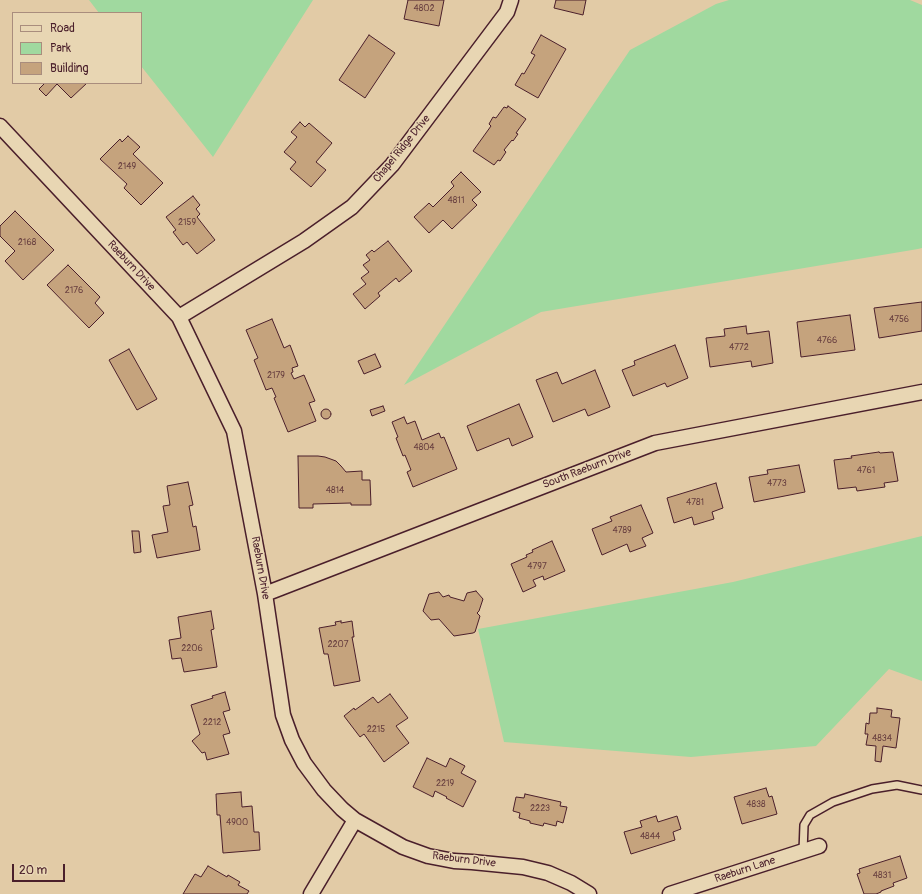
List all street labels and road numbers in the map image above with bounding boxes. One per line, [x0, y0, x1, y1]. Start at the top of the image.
street label: Chapel Ridge Drive [371, 113, 433, 185]
street label: Raeburn Drive [104, 238, 158, 294]
street label: South Raeburn Drive [541, 446, 633, 492]
street label: Raeburn Drive [248, 535, 272, 601]
street label: Raeburn Drive [432, 850, 496, 870]
street label: Raeburn Lane [713, 854, 777, 886]

